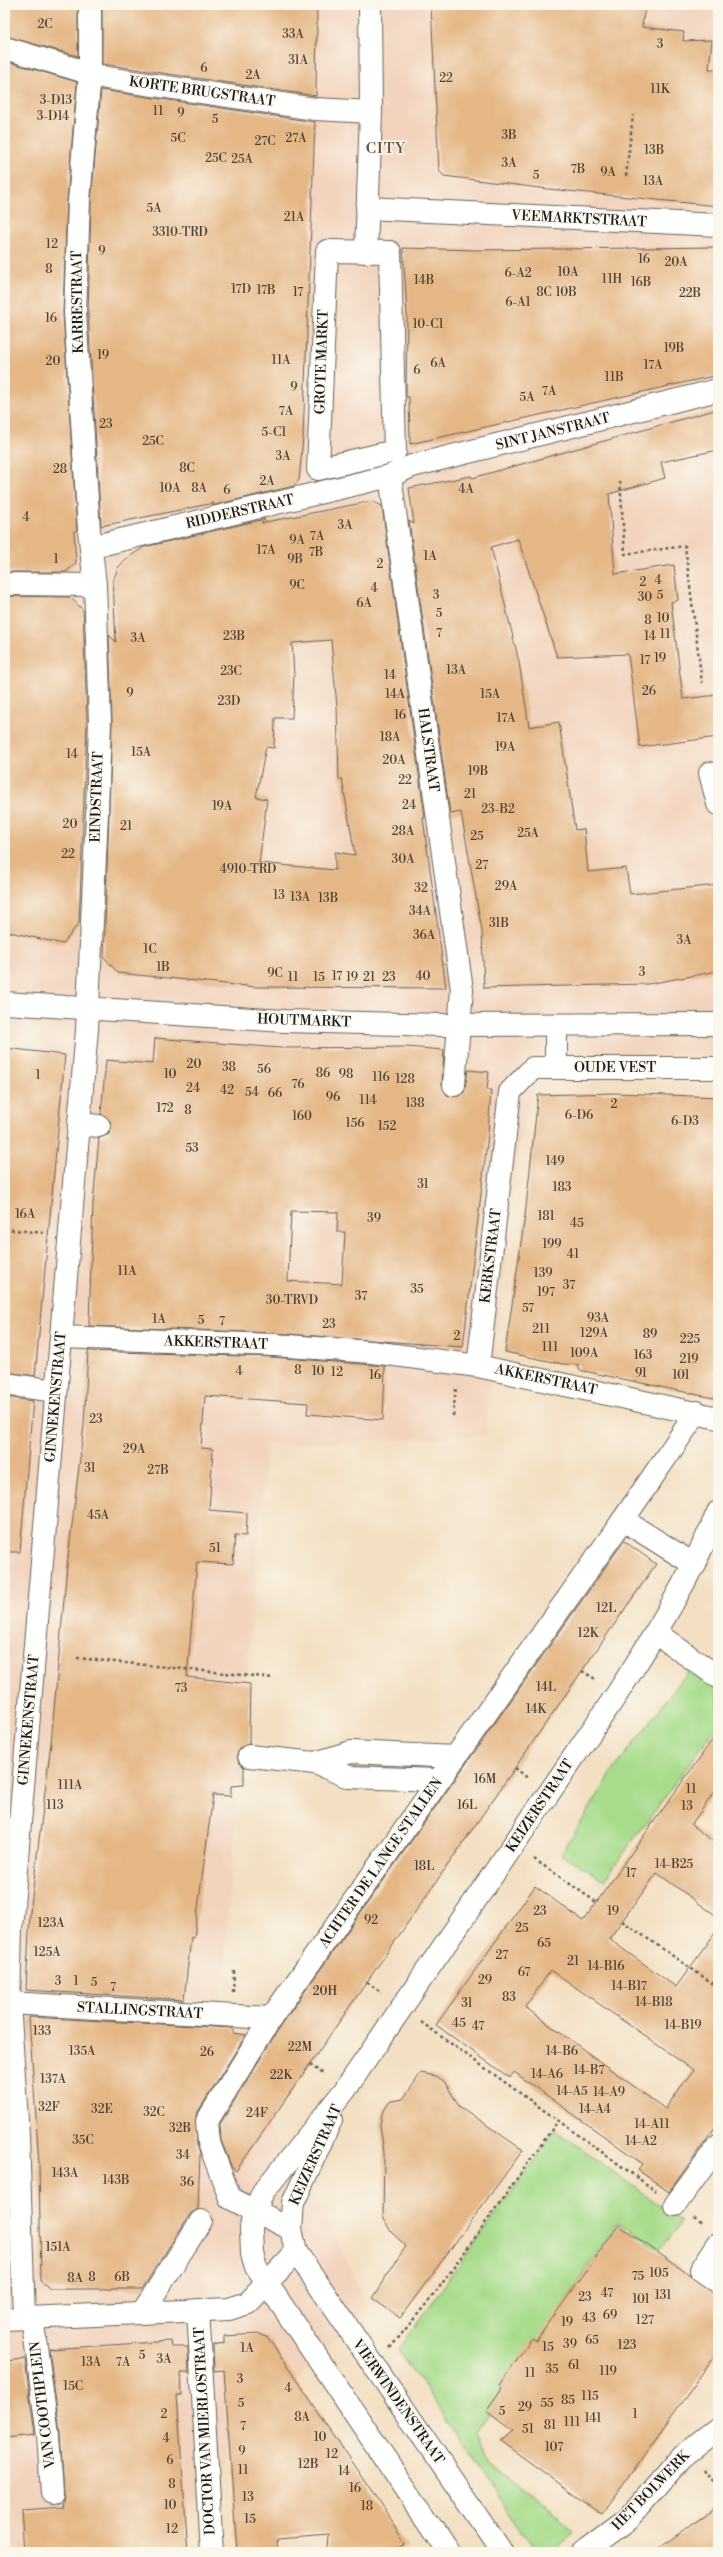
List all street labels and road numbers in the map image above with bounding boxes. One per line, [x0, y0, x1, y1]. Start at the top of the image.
street label: KORTE BRUGSTRAAT [128, 73, 276, 111]
street label: VEEMARKTSTRAAT [510, 206, 647, 232]
street label: KARRESTRAAT [68, 250, 88, 354]
street label: GROTE MARKT [311, 309, 333, 415]
street label: SINT JANSTRAAT [494, 409, 612, 455]
street label: RIDDERSTRAAT [184, 491, 296, 533]
street label: HALSTRAAT [413, 707, 443, 793]
street label: EINDSTRAAT [86, 751, 108, 843]
street label: HOUTMARKT [257, 1010, 351, 1032]
street label: OUDE VEST [574, 1059, 656, 1077]
street label: KERKSTRAAT [476, 1208, 506, 1304]
street label: GINNEKENSTRAAT [41, 1331, 71, 1463]
street label: AKKERSTRAAT [163, 1332, 268, 1354]
street label: AKKERSTRAAT [492, 1360, 599, 1400]
street label: GINNEKENSTRAAT [14, 1654, 44, 1786]
street label: KEIZERSTRAAT [502, 1756, 578, 1856]
street label: ACHTER DE LANGE STALLEN [315, 1774, 447, 1952]
street label: STALLINGSTRAAT [77, 1999, 204, 2023]
street label: KEIZERSTRAAT [286, 2102, 346, 2208]
street label: DOCTOR VAN MIERLOSTRAAT [191, 2327, 219, 2535]
street label: VIERWINDENSTRAAT [347, 2335, 448, 2468]
street label: VAN COOTHPLEIN [26, 2340, 60, 2471]
street label: HET BOLWERK [608, 2447, 694, 2535]

